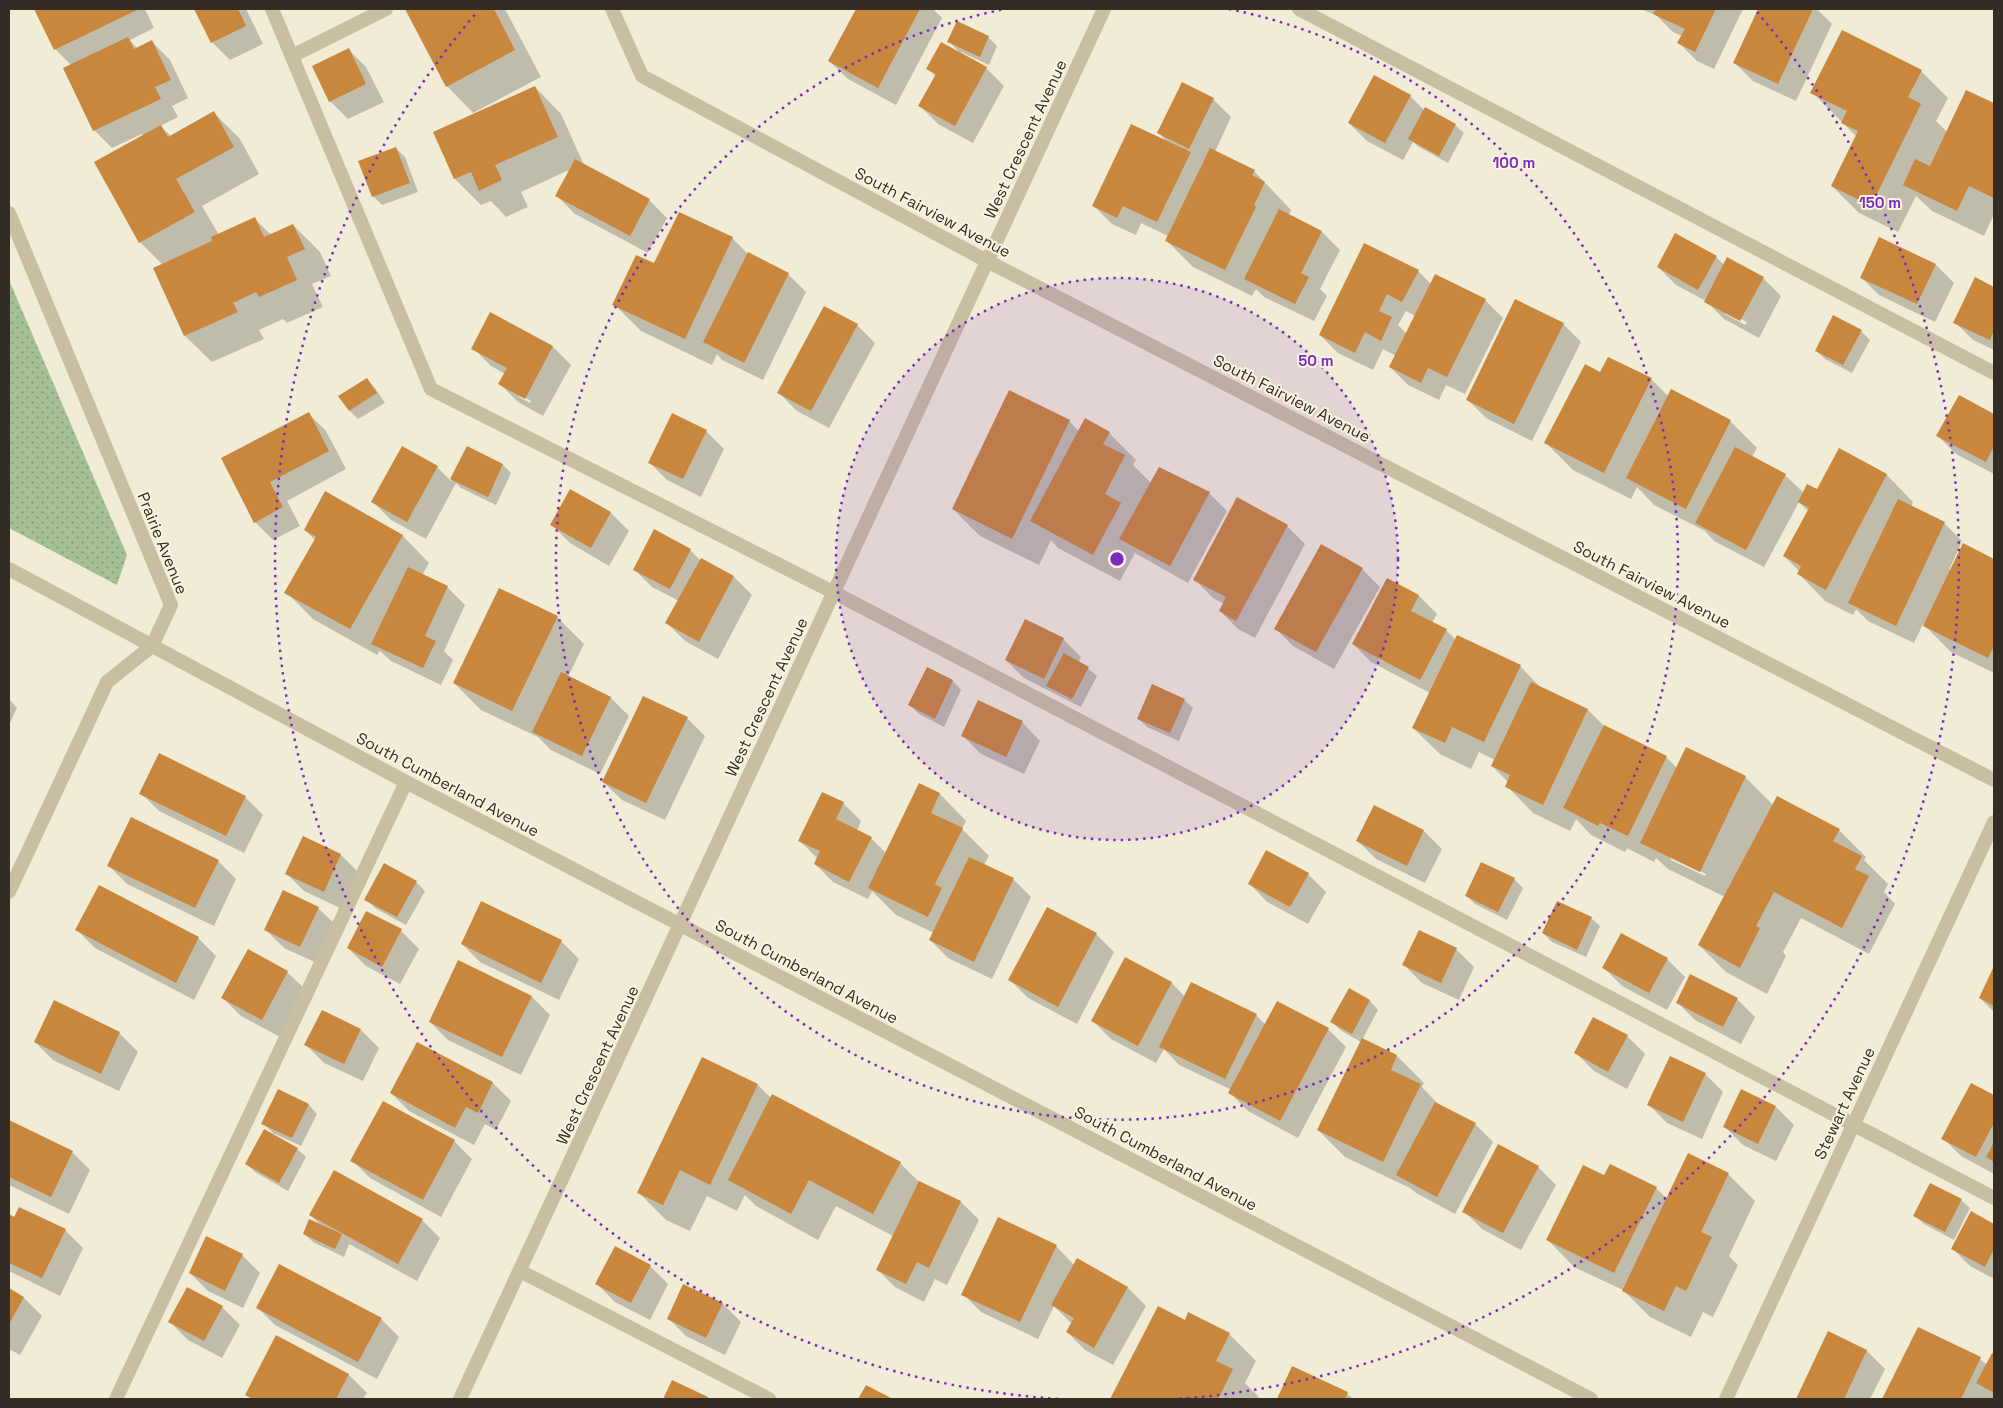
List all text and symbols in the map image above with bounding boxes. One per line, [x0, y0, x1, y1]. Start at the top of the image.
street label: West Crescent Avenue [979, 56, 1072, 222]
text: 100 m [1493, 153, 1535, 172]
street label: South Fairview Avenue [851, 162, 1014, 262]
text: 150 m [1859, 193, 1901, 212]
street label: South Fairview Avenue [1210, 350, 1374, 447]
text: 50 m [1298, 351, 1334, 370]
street label: Prairie Avenue [133, 489, 193, 597]
street label: South Fairview Avenue [1570, 536, 1734, 633]
centre of rings [1108, 550, 1126, 568]
street label: West Crescent Avenue [720, 614, 813, 780]
street label: South Cumberland Avenue [353, 727, 543, 842]
street label: South Cumberland Avenue [712, 914, 902, 1029]
street label: West Crescent Avenue [551, 982, 644, 1148]
street label: Stewart Avenue [1809, 1044, 1880, 1163]
street label: South Cumberland Avenue [1071, 1101, 1261, 1216]

